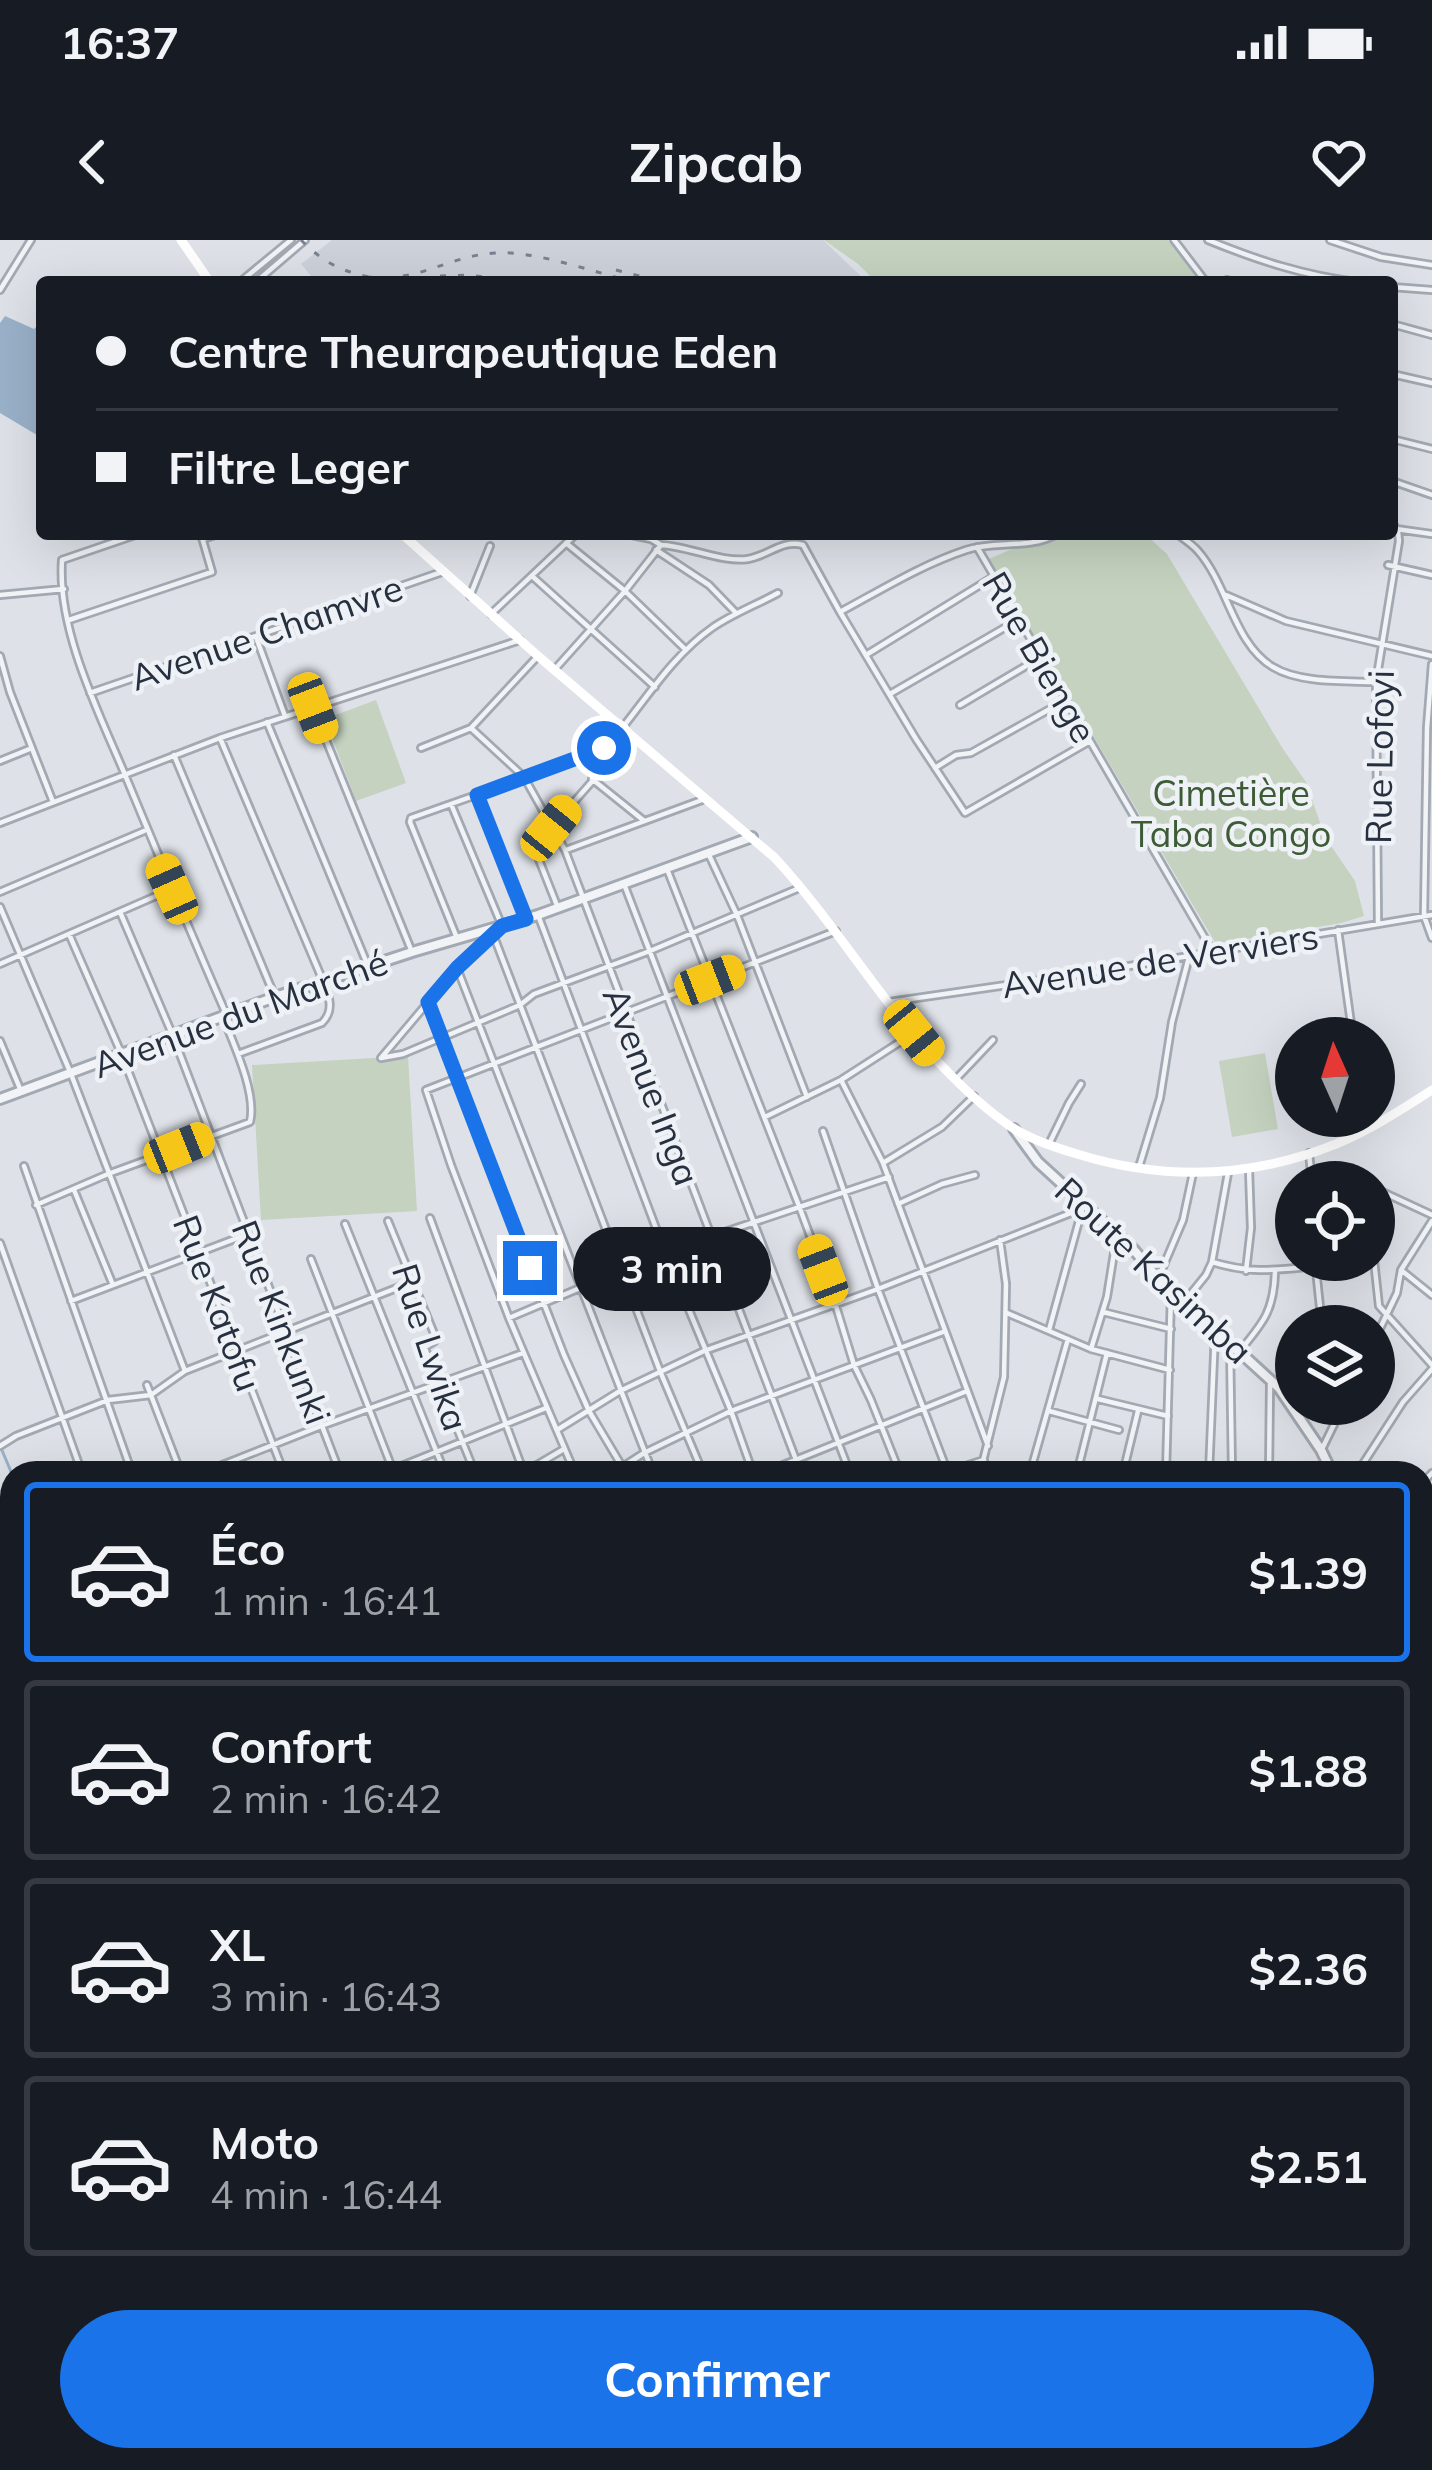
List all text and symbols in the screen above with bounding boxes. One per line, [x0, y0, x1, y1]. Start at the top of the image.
text: 16:37 [60, 14, 179, 70]
text: Zipcab [629, 128, 803, 196]
icon: back [60, 129, 126, 195]
icon: heart [1306, 129, 1372, 195]
text: Centre Theurapeutique Eden [168, 323, 778, 379]
text: Filtre Leger [168, 439, 409, 495]
street label: Avenue Chamvre [124, 564, 408, 700]
street label: Rue Bienge [973, 564, 1107, 750]
car [283, 668, 343, 748]
street label: Rue Lofoyi [1355, 670, 1403, 844]
route start [577, 721, 631, 775]
park label: Cimetière Taba Congo [1131, 770, 1331, 856]
car [514, 789, 588, 867]
car [141, 849, 203, 929]
street label: Avenue de Verviers [998, 913, 1322, 1007]
street label: Avenue du Marché [86, 939, 394, 1087]
car [670, 950, 750, 1010]
street label: Avenue Inga [594, 981, 710, 1191]
car [877, 994, 951, 1072]
north arrow [1275, 1017, 1395, 1137]
map controls [1275, 1017, 1395, 1425]
car [139, 1118, 219, 1178]
button: locate [1275, 1161, 1395, 1281]
street label: Route Kasimba [1046, 1167, 1262, 1373]
street label: Rue Katofu [164, 1209, 272, 1397]
street label: Rue Kinkunki [223, 1214, 341, 1430]
callout: 3 min [572, 1226, 770, 1310]
car [793, 1230, 853, 1310]
route end [503, 1241, 557, 1295]
text: 3 min [621, 1244, 723, 1293]
street label: Rue Lwika [383, 1258, 479, 1436]
button: layers [1275, 1305, 1395, 1425]
icon: car [66, 1518, 174, 1626]
text: Éco [210, 1520, 286, 1576]
text: $1.39 [1249, 1544, 1368, 1600]
text: 1 min · 16:41 [210, 1576, 442, 1625]
icon: car [66, 1716, 174, 1824]
text: Confort [210, 1718, 372, 1774]
text: $1.88 [1249, 1742, 1368, 1798]
text: 2 min · 16:42 [210, 1774, 442, 1823]
icon: car [66, 1914, 174, 2022]
text: XL [210, 1916, 265, 1972]
text: $2.36 [1249, 1940, 1368, 1996]
text: 3 min · 16:43 [210, 1972, 442, 2021]
icon: car [66, 2112, 174, 2220]
text: Moto [210, 2114, 319, 2170]
text: $2.51 [1249, 2138, 1368, 2194]
text: 4 min · 16:44 [210, 2170, 442, 2219]
button: Confirmer [60, 2310, 1374, 2448]

